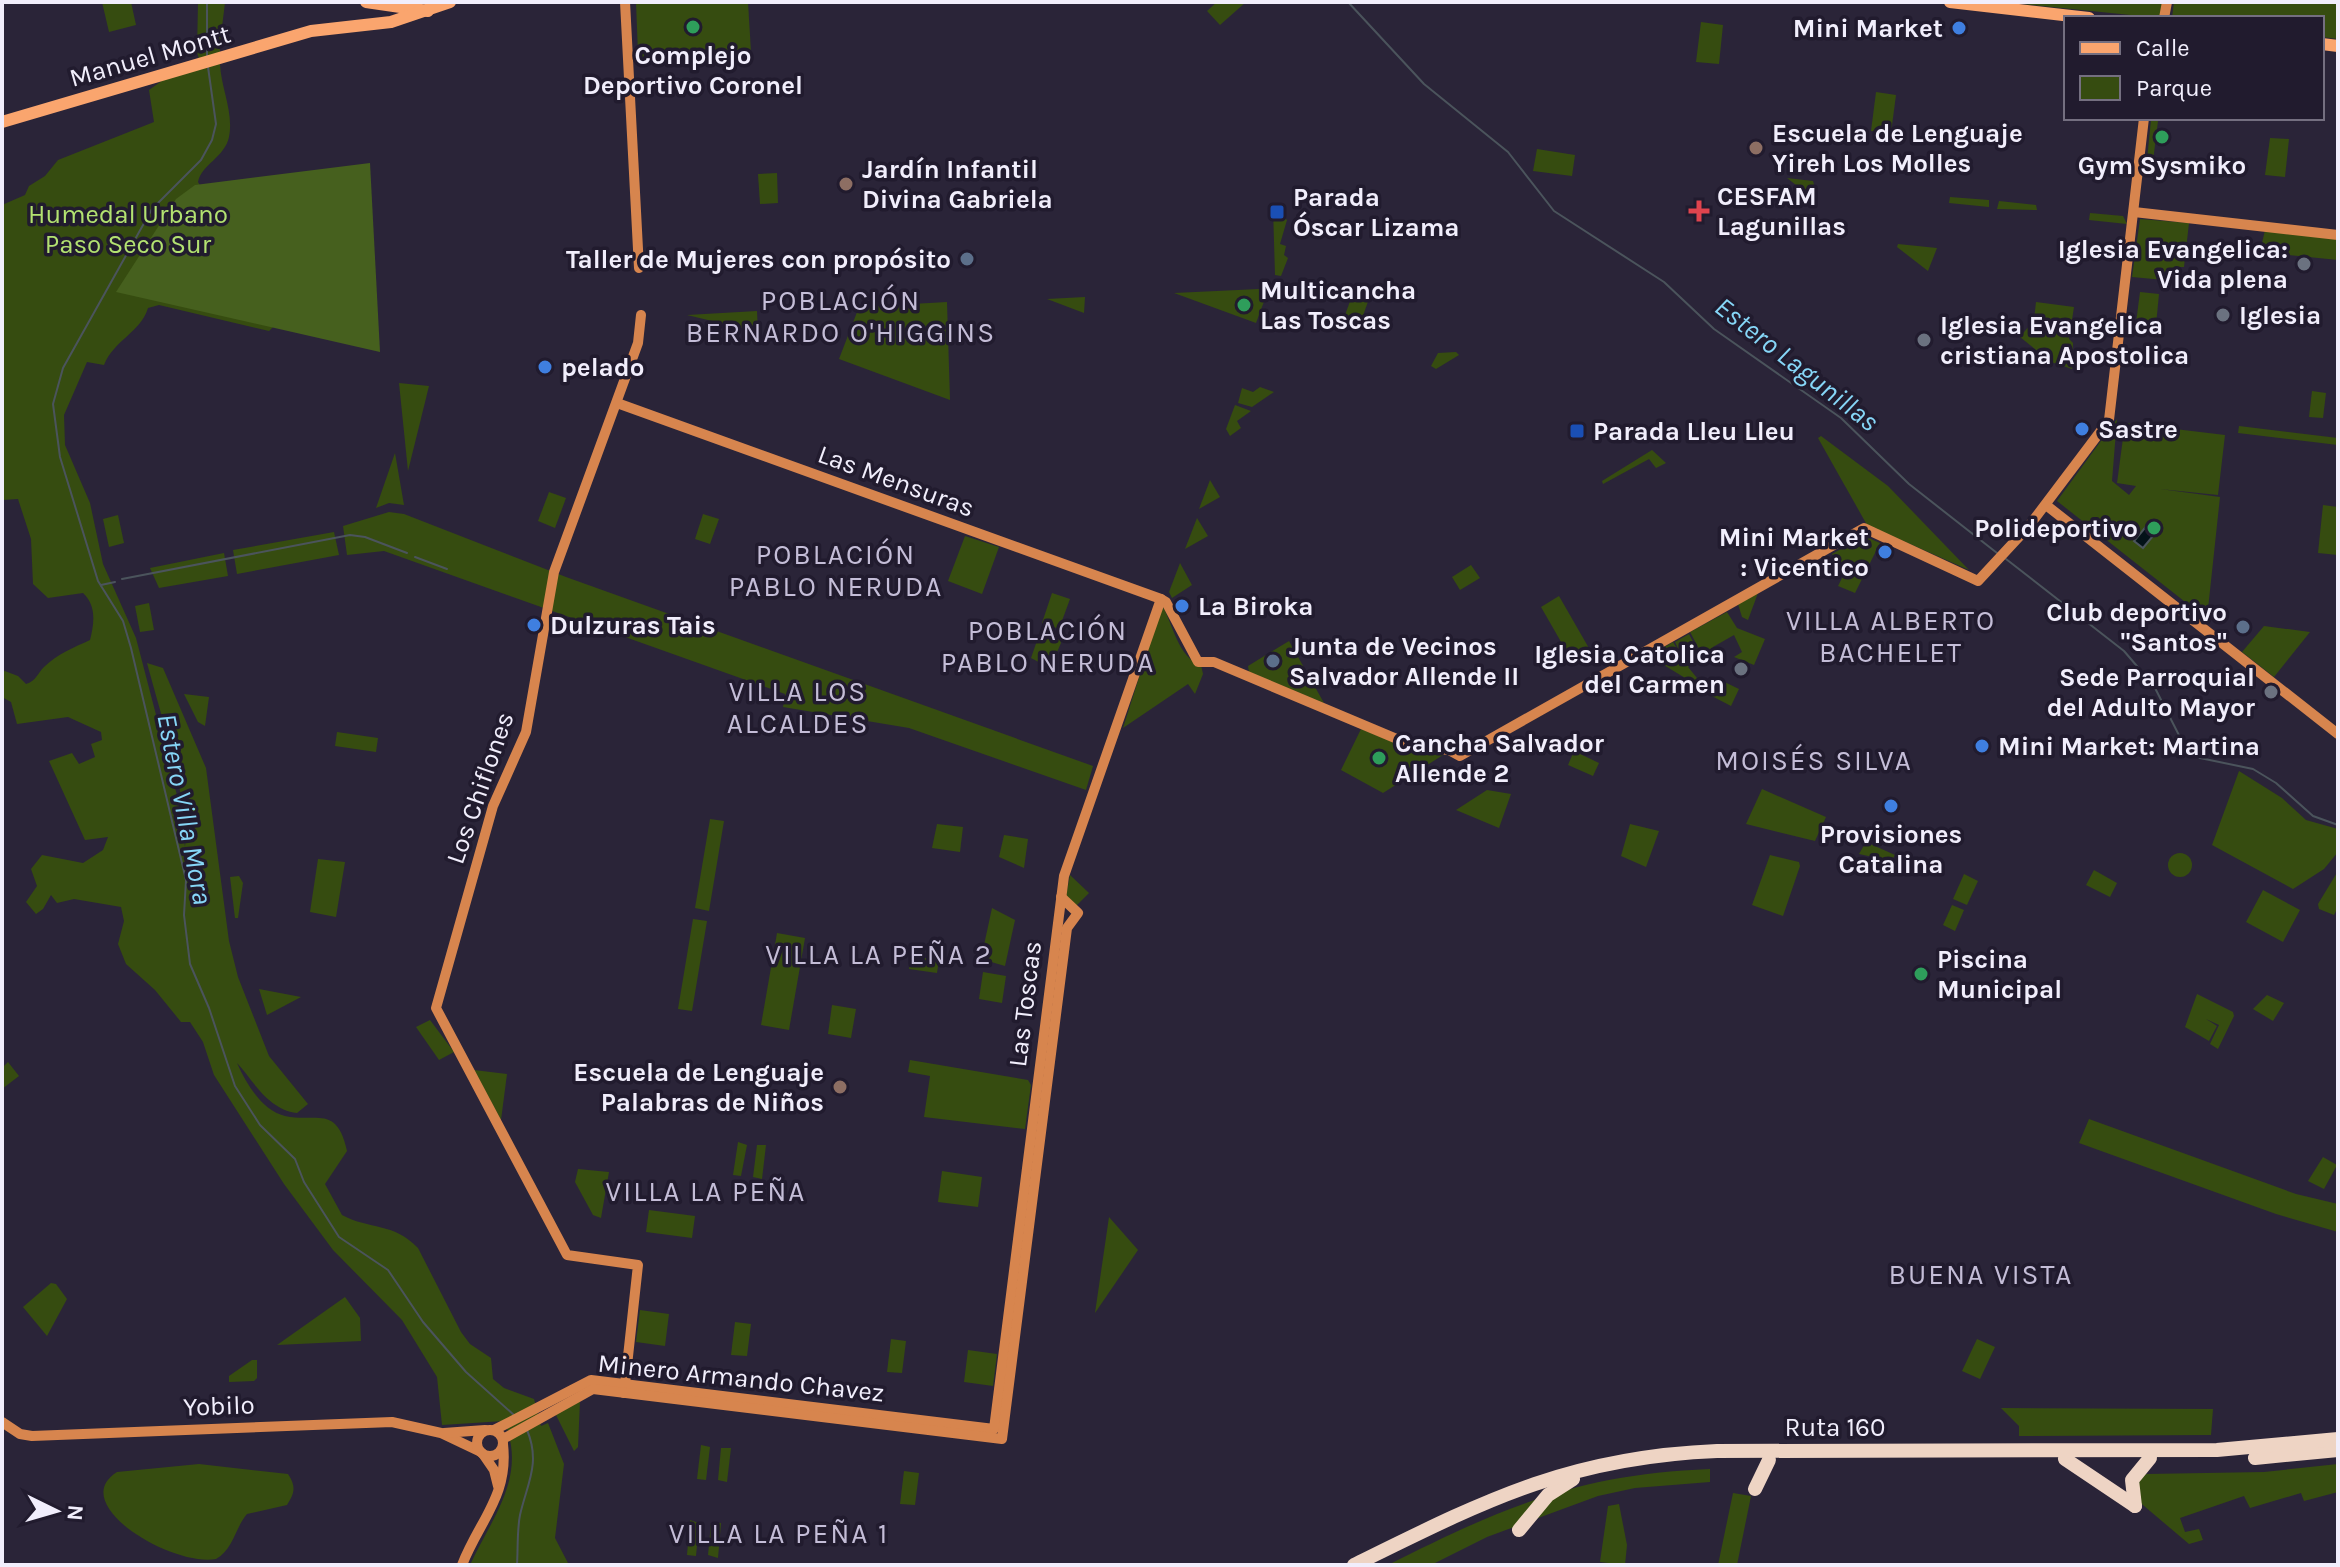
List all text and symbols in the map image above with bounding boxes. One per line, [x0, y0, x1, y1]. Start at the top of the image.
place label: Mini Market [1793, 13, 1943, 44]
legend [2064, 16, 2324, 120]
street label: Manuel Montt [66, 18, 234, 94]
marker: Complejo Deportivo Coronel [684, 18, 702, 36]
marker: Mini Market [1950, 19, 1968, 37]
text: Calle [2136, 34, 2190, 62]
place label: Complejo Deportivo Coronel [583, 40, 803, 101]
text: Parque [2136, 74, 2212, 102]
place label: Escuela de Lenguaje Yireh Los Molles [1772, 118, 2023, 179]
marker: Gym Sysmiko [2153, 128, 2171, 146]
marker: Escuela de Lenguaje Yireh Los Molles [1747, 139, 1765, 157]
place label: Gym Sysmiko [2078, 150, 2246, 181]
place label: Jardín Infantil Divina Gabriela [862, 154, 1053, 215]
marker: Jardín Infantil Divina Gabriela [837, 175, 855, 193]
place label: CESFAM Lagunillas [1717, 181, 1846, 242]
place label: Parada Óscar Lizama [1293, 182, 1460, 243]
park label: Humedal Urbano Paso Seco Sur [28, 199, 228, 260]
marker: CESFAM Lagunillas [1688, 200, 1710, 222]
marker: Parada Óscar Lizama [1268, 203, 1286, 221]
place label: Iglesia Evangelica: Vida plena [2058, 234, 2288, 295]
place label: Taller de Mujeres con propósito [566, 244, 951, 275]
marker: Taller de Mujeres con propósito [958, 250, 976, 268]
marker: Iglesia Evangelica: Vida plena [2295, 255, 2313, 273]
place label: Multicancha Las Toscas [1260, 275, 1416, 336]
district label: POBLACIÓN BERNARDO O'HIGGINS [686, 284, 996, 349]
water label: Estero Lagunillas [1709, 290, 1885, 438]
marker: Multicancha Las Toscas [1235, 296, 1253, 314]
place label: Iglesia [2239, 300, 2321, 331]
marker: Iglesia [2214, 306, 2232, 324]
place label: Iglesia Evangelica cristiana Apostolica [1940, 310, 2189, 371]
marker: Iglesia Evangelica cristiana Apostolica [1915, 331, 1933, 349]
place label: pelado [561, 352, 644, 383]
marker: pelado [536, 358, 554, 376]
place label: Sastre [2098, 414, 2178, 445]
place label: Parada Lleu Lleu [1593, 416, 1795, 447]
marker: Sastre [2073, 420, 2091, 438]
marker: Parada Lleu Lleu [1568, 422, 1586, 440]
street label: Las Mensuras [814, 438, 978, 524]
place label: Polideportivo [1974, 513, 2138, 544]
marker: Polideportivo [2145, 519, 2163, 537]
place label: Mini Market : Vicentico [1719, 522, 1869, 583]
district label: POBLACIÓN PABLO NERUDA [729, 538, 943, 603]
marker: Mini Market : Vicentico [1876, 543, 1894, 561]
place label: La Biroka [1198, 591, 1314, 622]
marker: La Biroka [1173, 597, 1191, 615]
place label: Club deportivo "Santos" [2046, 597, 2227, 658]
district label: VILLA ALBERTO BACHELET [1786, 604, 1996, 669]
place label: Dulzuras Tais [550, 610, 716, 641]
district label: POBLACIÓN PABLO NERUDA [941, 614, 1155, 679]
marker: Dulzuras Tais [525, 616, 543, 634]
marker: Club deportivo "Santos" [2234, 618, 2252, 636]
place label: Junta de Vecinos Salvador Allende II [1289, 631, 1519, 692]
place label: Iglesia Catolica del Carmen [1534, 639, 1725, 700]
marker: Junta de Vecinos Salvador Allende II [1264, 652, 1282, 670]
marker: Iglesia Catolica del Carmen [1732, 660, 1750, 678]
place label: Sede Parroquial del Adulto Mayor [2047, 662, 2256, 723]
district label: VILLA LOS ALCALDES [727, 675, 869, 740]
marker: Sede Parroquial del Adulto Mayor [2262, 683, 2280, 701]
street label: Los Chiflones [440, 708, 520, 868]
water label: Estero Villa Mora [150, 711, 220, 907]
place label: Cancha Salvador Allende 2 [1395, 728, 1605, 789]
place label: Mini Market: Martina [1998, 731, 2260, 762]
marker: Mini Market: Martina [1973, 737, 1991, 755]
district label: MOISÉS SILVA [1715, 743, 1913, 777]
marker: Cancha Salvador Allende 2 [1370, 749, 1388, 767]
marker: Provisiones Catalina [1882, 797, 1900, 815]
place label: Provisiones Catalina [1820, 819, 1962, 880]
district label: VILLA LA PEÑA 2 [765, 938, 993, 971]
street label: Las Toscas [1002, 939, 1048, 1069]
place label: Piscina Municipal [1937, 944, 2062, 1005]
marker: Piscina Municipal [1912, 965, 1930, 983]
place label: Escuela de Lenguaje Palabras de Niños [573, 1057, 824, 1118]
marker: Escuela de Lenguaje Palabras de Niños [831, 1078, 849, 1096]
district label: VILLA LA PEÑA [606, 1175, 806, 1208]
district label: BUENA VISTA [1889, 1258, 2073, 1291]
street label: Minero Armando Chavez [596, 1348, 886, 1408]
street label: Yobilo [183, 1389, 255, 1423]
street label: Ruta 160 [1785, 1412, 1885, 1443]
north arrow [16, 1471, 96, 1551]
text: N [61, 1504, 89, 1522]
district label: VILLA LA PEÑA 1 [669, 1517, 889, 1550]

